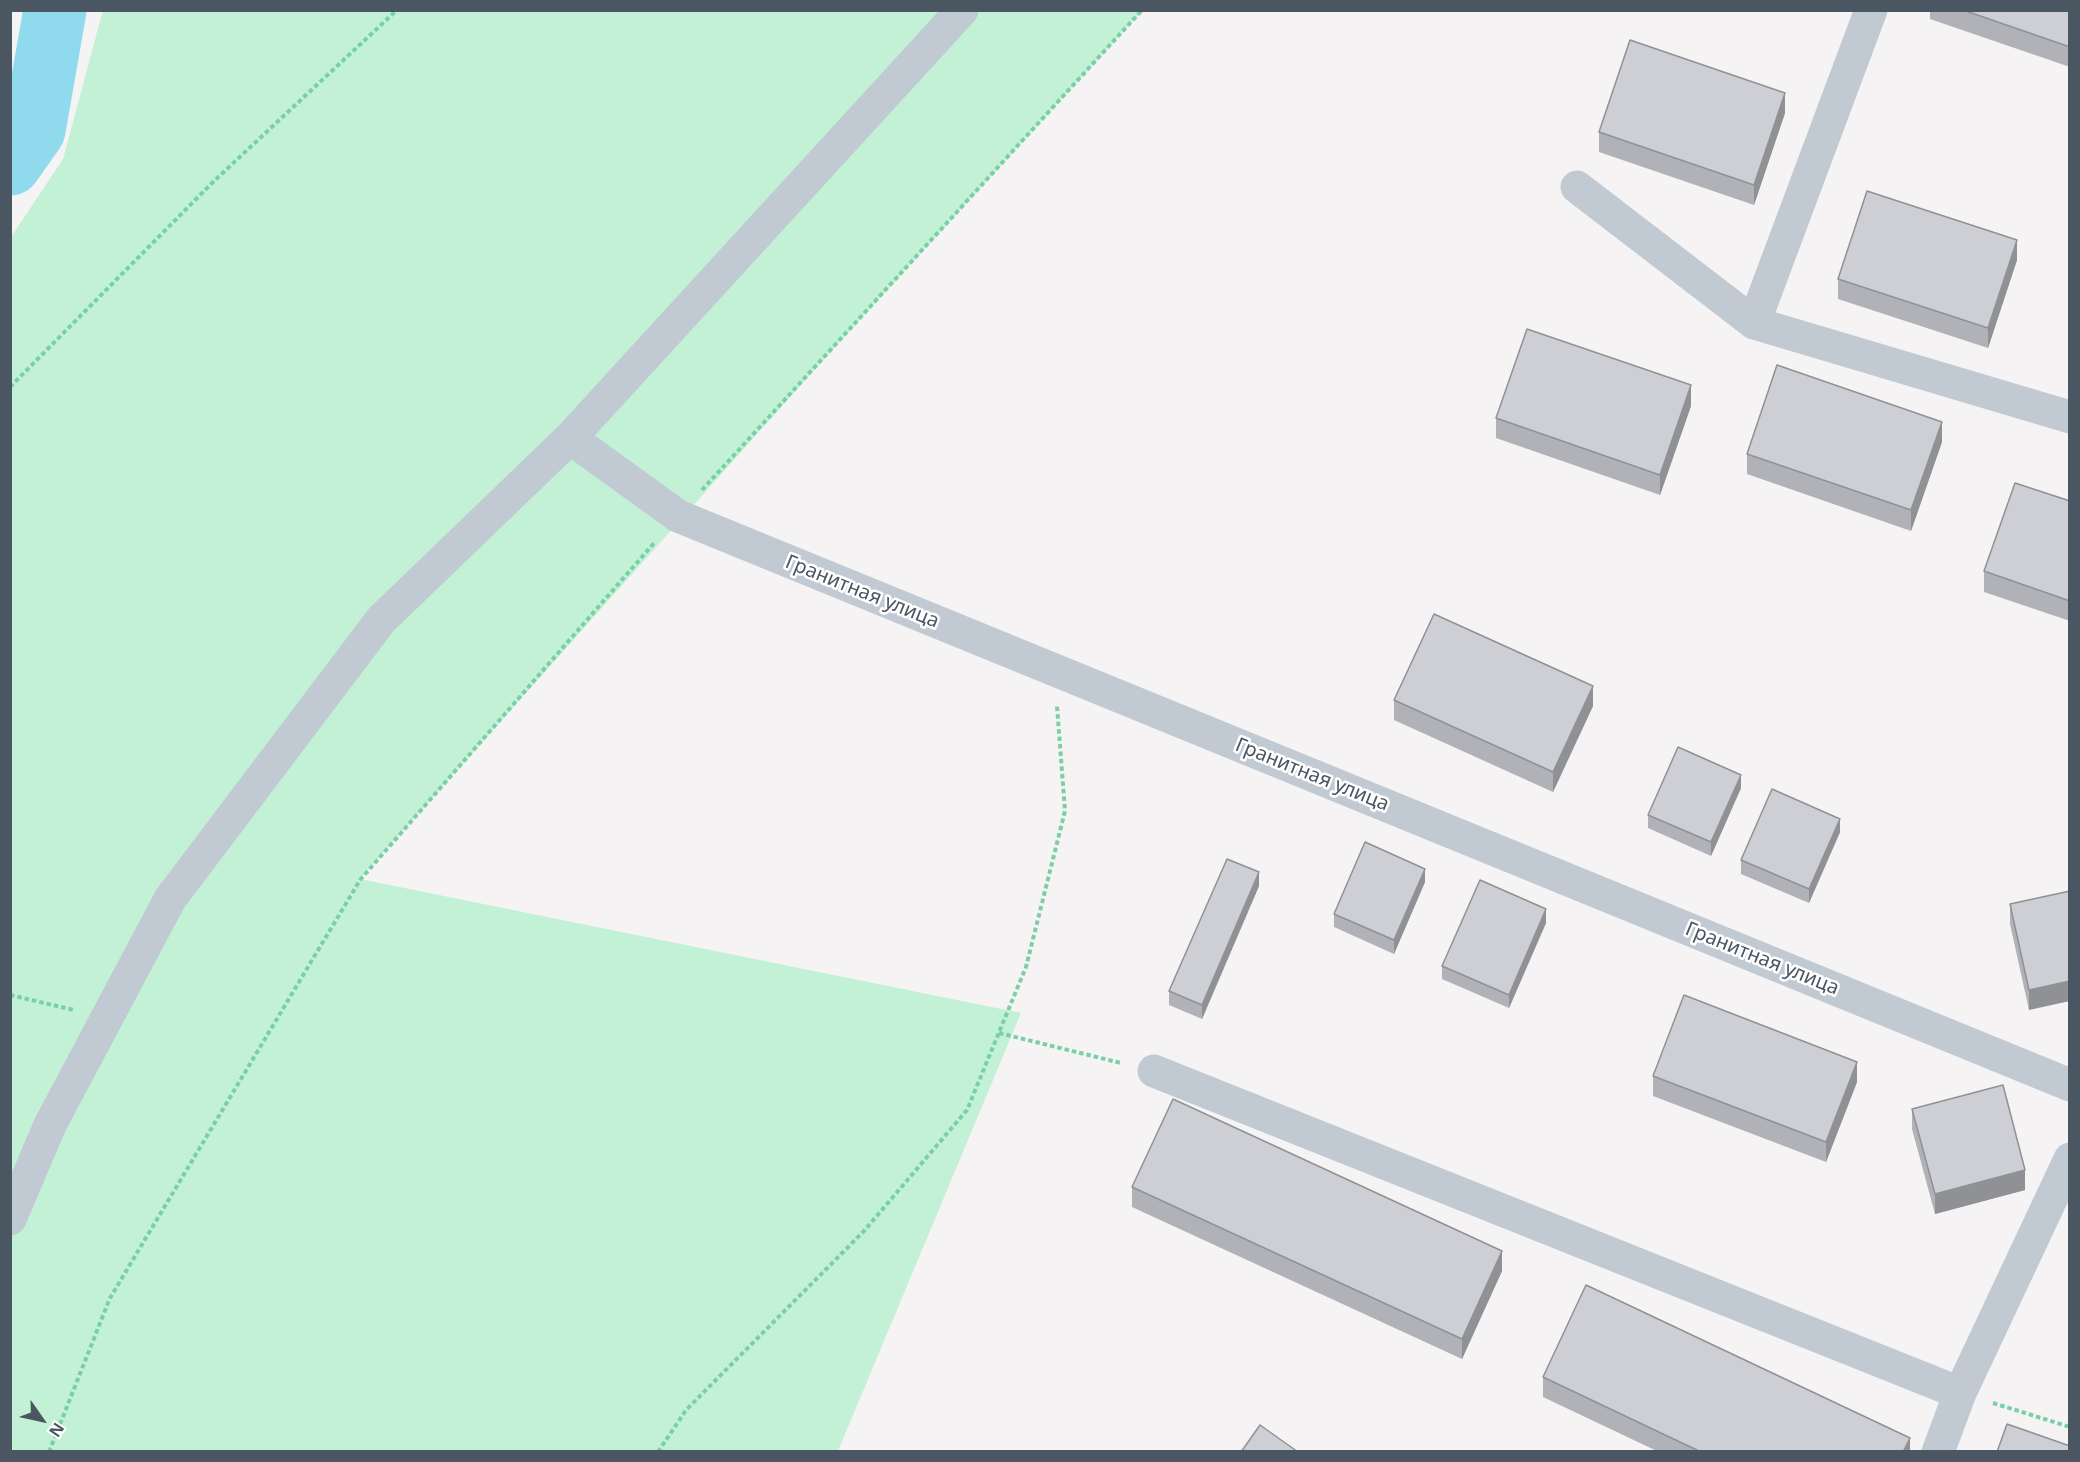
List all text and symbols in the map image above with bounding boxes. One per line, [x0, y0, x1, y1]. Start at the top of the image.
street label: Гранитная улица [782, 550, 942, 634]
street label: Гранитная улица [1232, 733, 1392, 817]
street label: Гранитная улица [1682, 917, 1842, 1001]
north arrow [12, 1390, 72, 1450]
text: N [44, 1419, 70, 1442]

